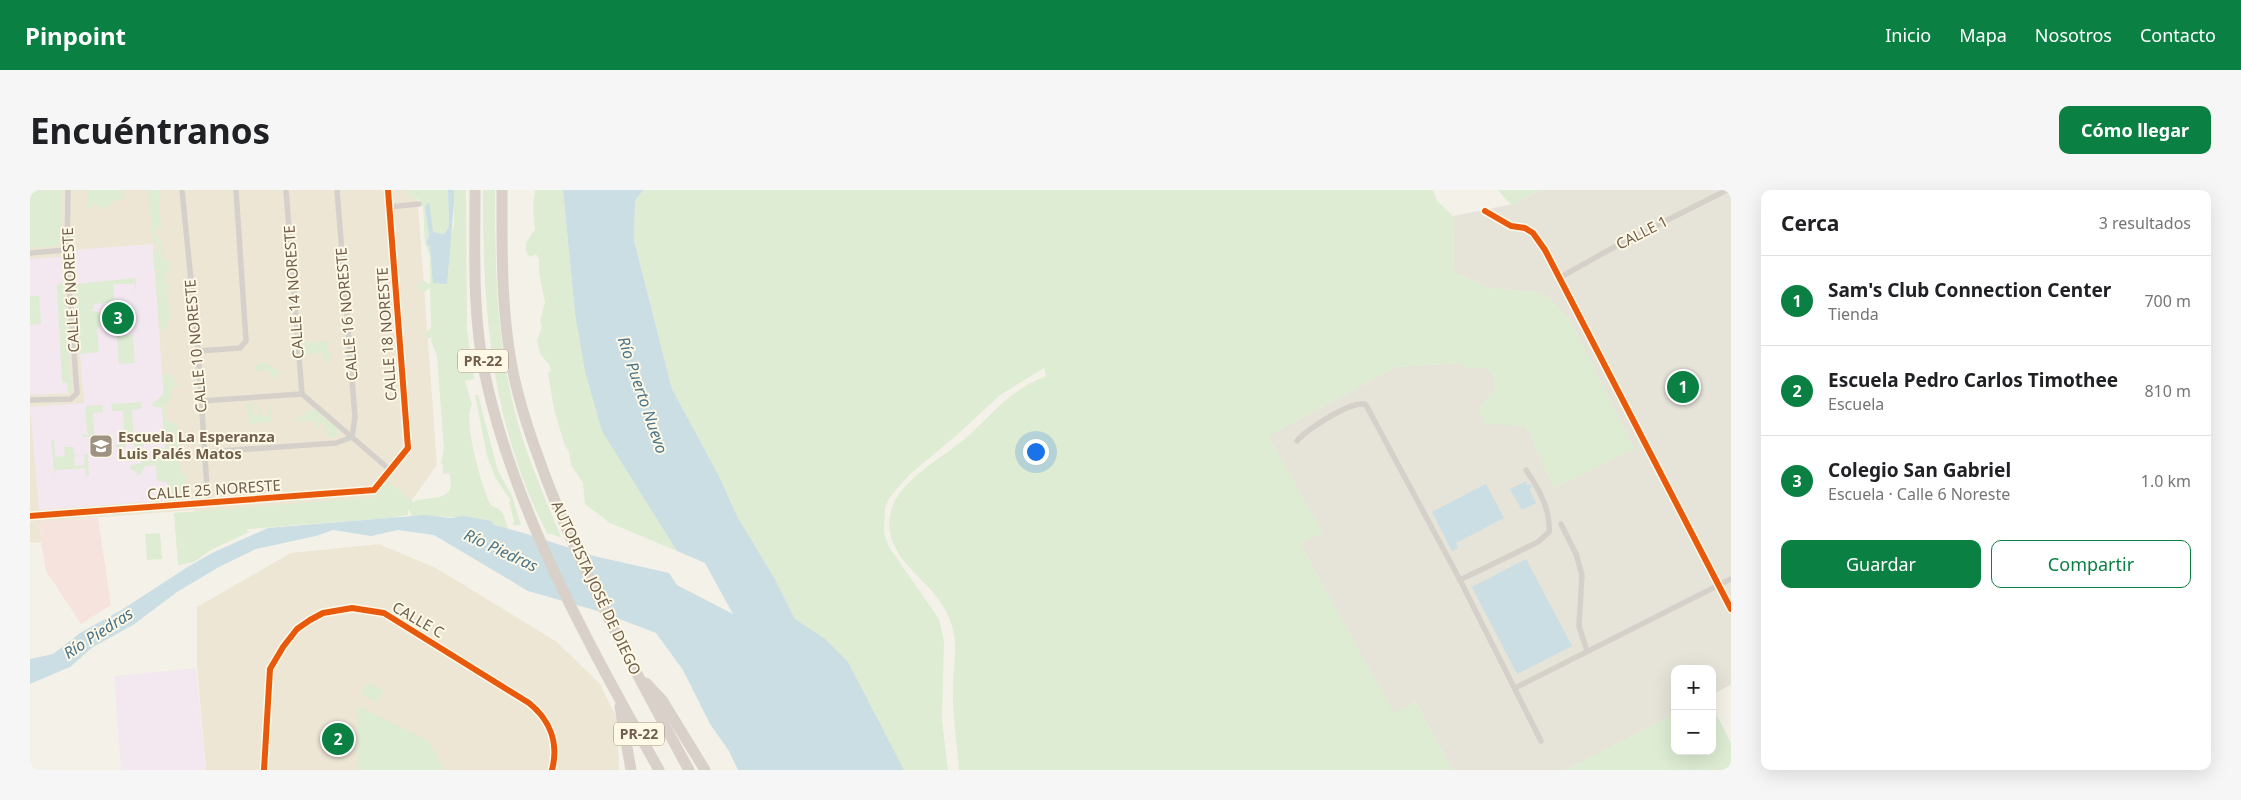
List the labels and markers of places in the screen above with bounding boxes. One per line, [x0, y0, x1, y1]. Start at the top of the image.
pin: 3 [102, 299, 134, 337]
pin: 1 [1667, 368, 1699, 406]
place label: Escuela La Esperanza Luis Palés Matos [118, 426, 275, 463]
school or university icon: Escuela La Esperanza Luis Palés Matos [88, 433, 114, 459]
pin: 2 [322, 720, 354, 758]

